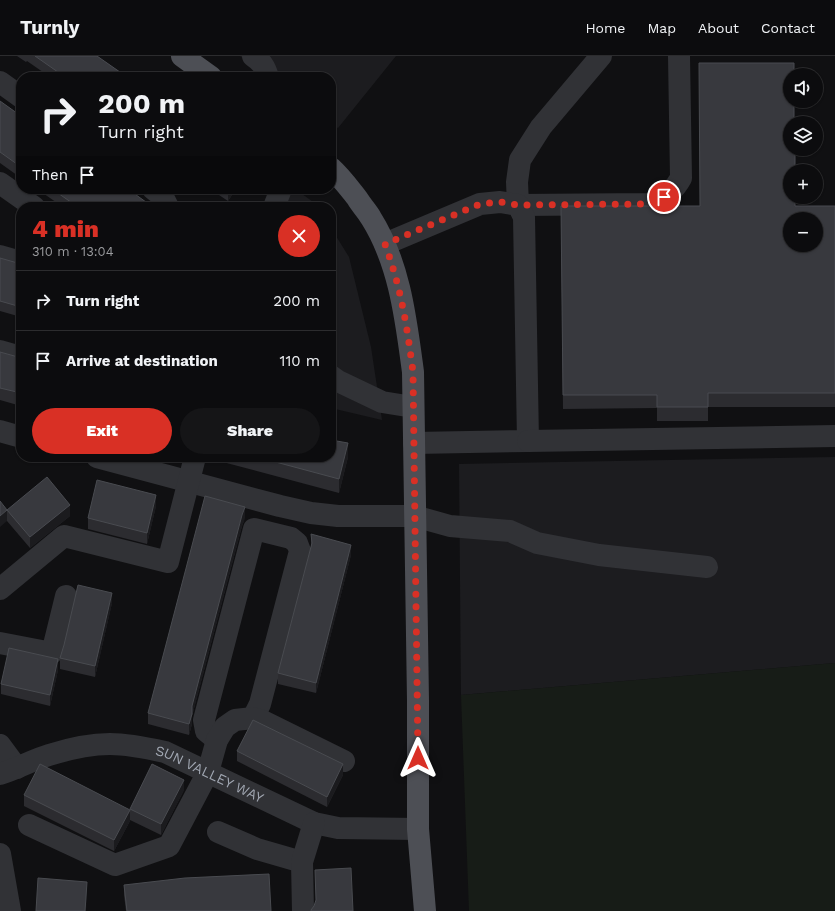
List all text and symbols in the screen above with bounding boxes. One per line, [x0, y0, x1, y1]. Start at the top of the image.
text: Turnly [20, 16, 80, 39]
text: Home [585, 20, 625, 36]
text: Map [647, 20, 676, 36]
text: About [698, 20, 739, 36]
text: Contact [761, 20, 815, 36]
map controls [783, 68, 823, 252]
button: sound [783, 68, 823, 108]
text: 200 m [98, 87, 185, 120]
icon: right [32, 88, 84, 140]
button: layers [783, 116, 823, 156]
text: Turn right [98, 121, 184, 142]
icon: arrive [76, 164, 98, 186]
button: + [783, 164, 823, 204]
text: Then [32, 166, 68, 184]
pin [647, 180, 681, 214]
icon: arrive [653, 186, 675, 208]
button: − [783, 212, 823, 252]
text: 4 min [32, 215, 99, 243]
button: close [278, 215, 320, 257]
text: 310 m · 13:04 [32, 244, 114, 259]
icon: right [32, 290, 54, 312]
text: Turn right [66, 292, 139, 310]
text: 200 m [273, 292, 320, 310]
icon: arrive [32, 350, 54, 372]
text: Arrive at destination [66, 352, 218, 370]
text: 110 m [280, 352, 320, 370]
button: Exit [32, 408, 172, 454]
button: Share [180, 408, 320, 454]
position arrow [397, 737, 439, 779]
street label: SUN VALLEY WAY [154, 742, 266, 806]

